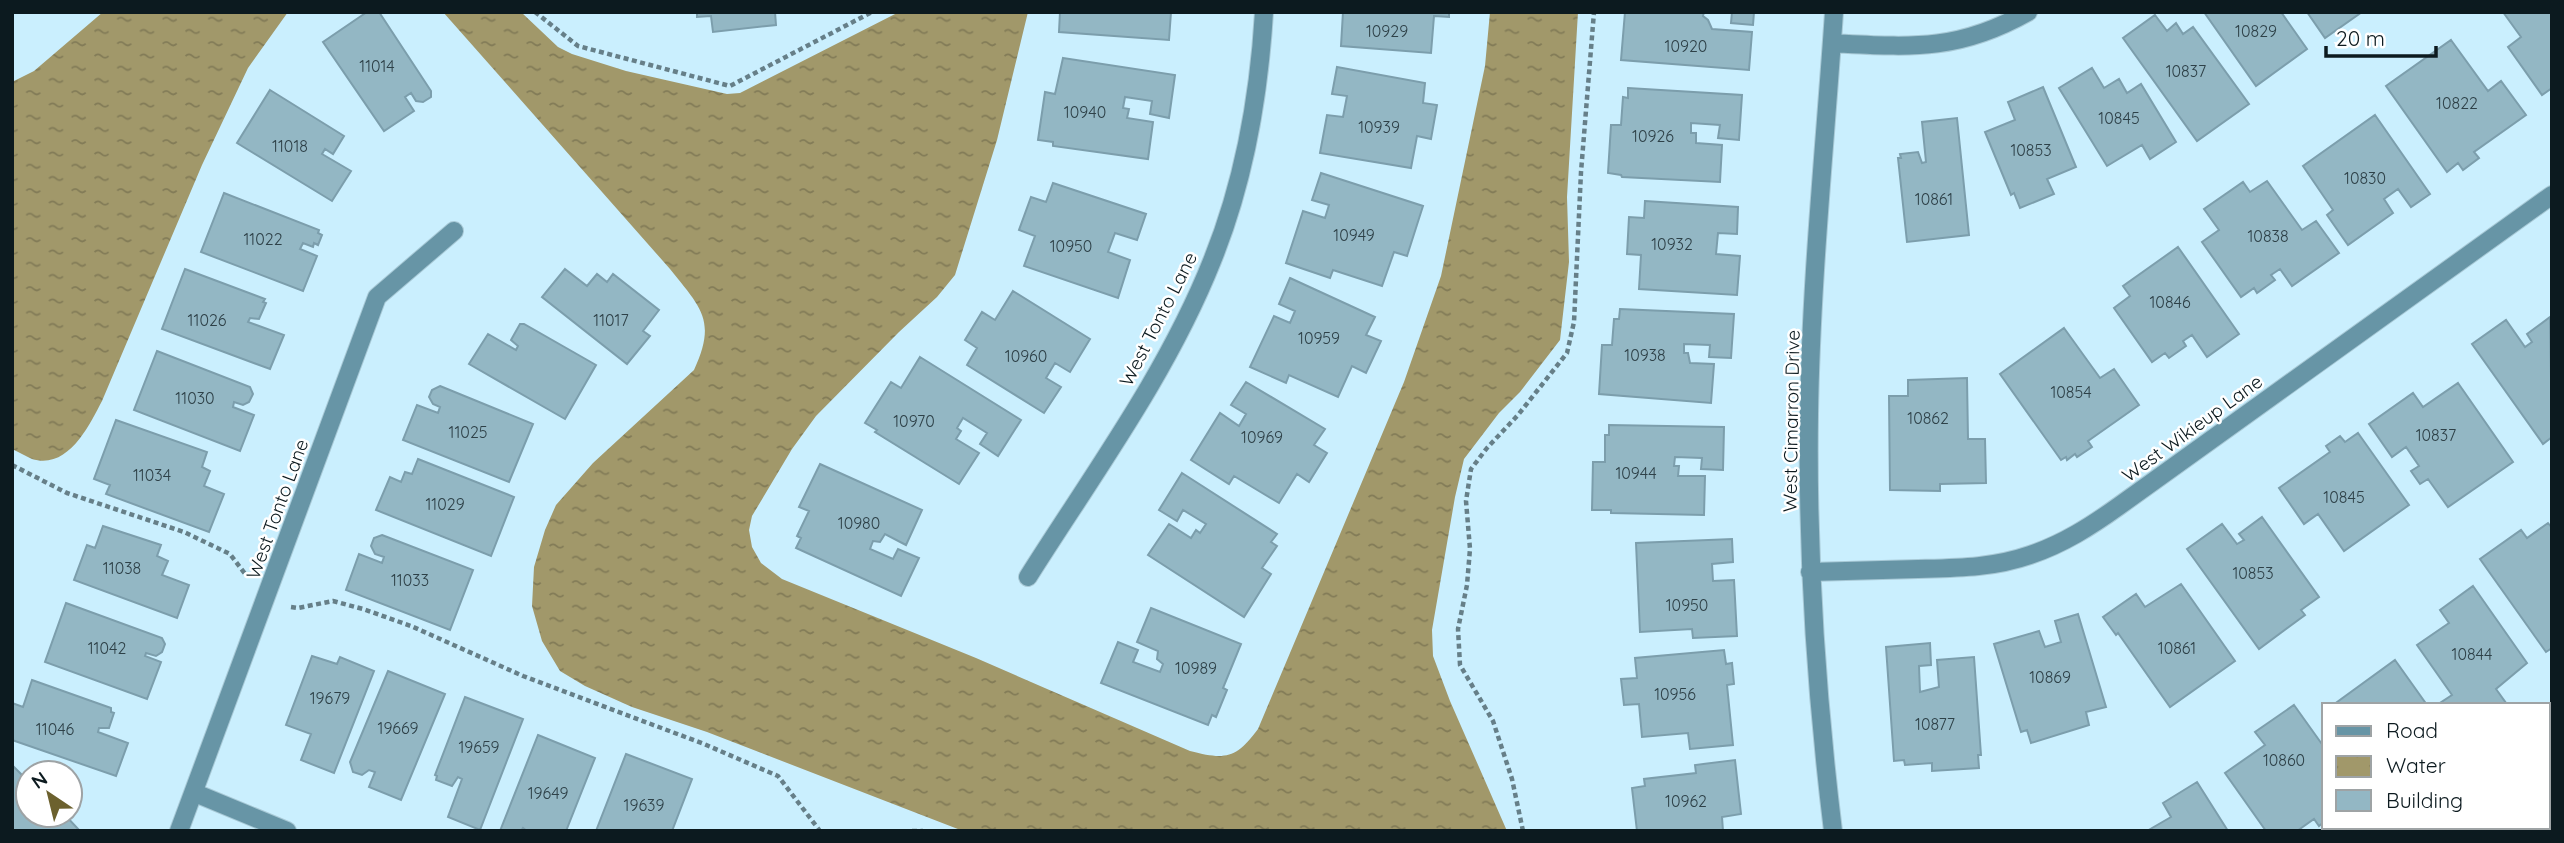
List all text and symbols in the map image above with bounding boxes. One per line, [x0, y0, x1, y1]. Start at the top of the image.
scale bar [2326, 14, 2436, 58]
house number: 10929 [1366, 21, 1408, 41]
house number: 10829 [2235, 21, 2277, 41]
text: 20 m [2336, 25, 2385, 51]
house number: 10920 [1665, 36, 1707, 56]
house number: 11014 [359, 56, 395, 76]
house number: 10837 [2166, 61, 2206, 81]
house number: 10822 [2436, 93, 2478, 113]
house number: 10940 [1064, 102, 1106, 122]
house number: 10845 [2098, 108, 2140, 128]
house number: 10939 [1358, 117, 1400, 137]
house number: 10926 [1632, 126, 1674, 146]
house number: 11018 [272, 136, 308, 156]
house number: 10853 [2010, 140, 2052, 160]
house number: 10830 [2344, 168, 2386, 188]
house number: 10861 [1915, 189, 1953, 209]
house number: 10949 [1333, 225, 1375, 245]
house number: 10838 [2247, 226, 2289, 246]
house number: 11022 [243, 229, 283, 249]
house number: 10932 [1651, 234, 1693, 254]
house number: 10950 [1050, 236, 1092, 256]
street label: West Tonto Lane [1114, 248, 1202, 390]
house number: 10846 [2149, 292, 2191, 312]
house number: 11026 [188, 310, 227, 330]
house number: 11017 [593, 310, 629, 330]
house number: 10959 [1298, 328, 1340, 348]
street label: West Cimarron Drive [1777, 330, 1805, 512]
house number: 10938 [1624, 345, 1666, 365]
house number: 10960 [1005, 346, 1047, 366]
street label: West Wikieup Lane [2117, 369, 2267, 487]
house number: 10854 [2050, 382, 2092, 402]
house number: 11030 [175, 388, 215, 408]
house number: 10862 [1907, 408, 1949, 428]
house number: 10970 [893, 411, 935, 431]
house number: 11025 [449, 422, 487, 442]
house number: 10837 [2416, 425, 2456, 445]
house number: 10969 [1241, 427, 1283, 447]
street label: West Tonto Lane [241, 436, 313, 582]
house number: 10944 [1615, 463, 1657, 483]
house number: 11034 [133, 465, 171, 485]
house number: 10845 [2323, 487, 2365, 507]
house number: 11029 [425, 494, 465, 514]
house number: 10980 [838, 513, 880, 533]
house number: 11038 [103, 558, 141, 578]
house number: 10853 [2232, 563, 2274, 583]
house number: 11033 [391, 570, 429, 590]
house number: 10950 [1666, 595, 1708, 615]
house number: 11042 [88, 638, 126, 658]
house number: 10861 [2158, 638, 2196, 658]
house number: 10844 [2452, 644, 2492, 664]
house number: 10989 [1175, 658, 1217, 678]
house number: 10869 [2029, 667, 2071, 687]
house number: 10956 [1654, 684, 1696, 704]
house number: 19679 [310, 688, 350, 708]
legend [2322, 703, 2550, 829]
house number: 10877 [1915, 714, 1955, 734]
text: Road [2386, 717, 2438, 743]
house number: 19669 [378, 718, 419, 738]
house number: 11046 [36, 719, 75, 739]
house number: 19659 [458, 737, 500, 757]
house number: 10860 [2263, 750, 2305, 770]
text: Water [2386, 752, 2446, 778]
north arrow [14, 759, 84, 829]
text: N [27, 766, 52, 794]
house number: 19649 [528, 783, 568, 803]
text: Building [2386, 787, 2463, 813]
house number: 10962 [1665, 791, 1707, 811]
house number: 19639 [624, 795, 664, 815]

